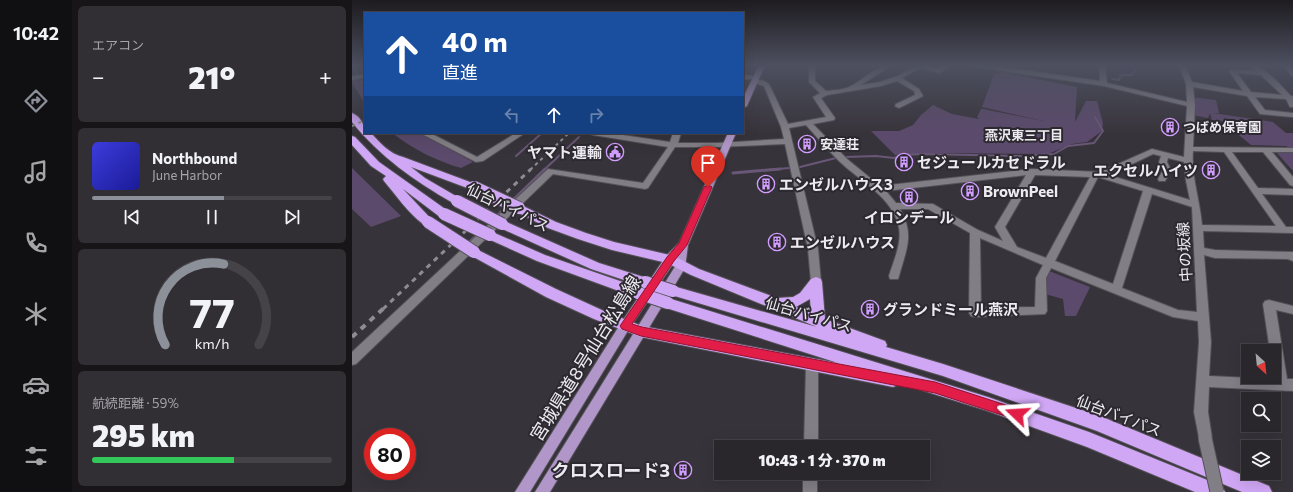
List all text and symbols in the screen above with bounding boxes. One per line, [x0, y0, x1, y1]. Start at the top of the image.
text: 10:42 [13, 22, 59, 44]
text: 40 m [442, 24, 508, 58]
icon: ahead [376, 28, 428, 80]
text: エアコン [92, 37, 144, 53]
text: 21° [188, 58, 235, 95]
text: 直進 [442, 61, 478, 83]
text: − [92, 63, 105, 90]
text: + [319, 63, 332, 90]
icon: directions [22, 87, 50, 115]
icon: left [501, 104, 523, 126]
icon: ahead [543, 104, 565, 126]
icon: right [585, 104, 607, 126]
building icon: つばめ保育園 [1160, 117, 1180, 137]
place label: つばめ保育園 [1183, 119, 1261, 135]
district label: 燕沢東三丁目 [985, 127, 1063, 143]
building icon: 安達荘 [797, 134, 817, 154]
place label: 安達荘 [820, 136, 859, 152]
public building icon: ヤマト運輸 [605, 142, 625, 162]
place label: ヤマト運輸 [527, 143, 602, 161]
pin [691, 146, 725, 187]
text: Northbound [152, 149, 237, 167]
icon: arrive [697, 152, 719, 174]
building icon: セジュールカセドラル [894, 152, 914, 172]
place label: セジュールカセドラル [917, 153, 1066, 171]
icon: music [22, 158, 50, 186]
building icon: エクセルハイツ [1201, 160, 1221, 180]
place label: エクセルハイツ [1093, 161, 1198, 179]
text: June Harbor [152, 167, 222, 183]
building icon: エンゼルハウス3 [756, 174, 776, 194]
place label: エンゼルハウス3 [779, 175, 893, 193]
street label: 仙台バイパス [464, 179, 552, 235]
building icon: BrownPeel [960, 181, 980, 201]
place label: BrownPeel [983, 182, 1058, 200]
building icon: イロンデール [899, 187, 919, 207]
icon: previous [121, 206, 143, 228]
icon: pause [201, 206, 223, 228]
icon: next [281, 206, 303, 228]
place label: イロンデール [864, 208, 954, 226]
street label: 中の坂線 [1173, 221, 1195, 283]
icon: phone [22, 229, 50, 257]
building icon: エンゼルハウス [767, 232, 787, 252]
place label: エンゼルハウス [790, 233, 895, 251]
street label: 宮城県道8号仙台松島線 [525, 271, 645, 445]
text: 77 [189, 286, 235, 337]
street label: 仙台バイパス [763, 293, 855, 335]
building icon: グランドミール燕沢 [860, 299, 880, 319]
icon: climate [22, 300, 50, 328]
place label: グランドミール燕沢 [883, 300, 1018, 318]
text: km/h [195, 333, 229, 351]
north arrow [1241, 344, 1281, 384]
map controls [1241, 344, 1281, 480]
icon: car [22, 371, 50, 399]
street label: 仙台バイパス [1074, 391, 1164, 439]
button: search [1241, 392, 1281, 432]
position arrow [996, 393, 1038, 435]
text: 航続距離 · 59% [92, 395, 179, 411]
text: 295 km [92, 416, 195, 453]
speed limit sign: 80 [364, 428, 416, 480]
button: layers [1241, 440, 1281, 480]
icon: filters [22, 442, 50, 470]
text: 10:43 · 1 分 · 370 m [758, 451, 886, 469]
place label: クロスロード3 [552, 459, 670, 481]
building icon: クロスロード3 [673, 460, 693, 480]

